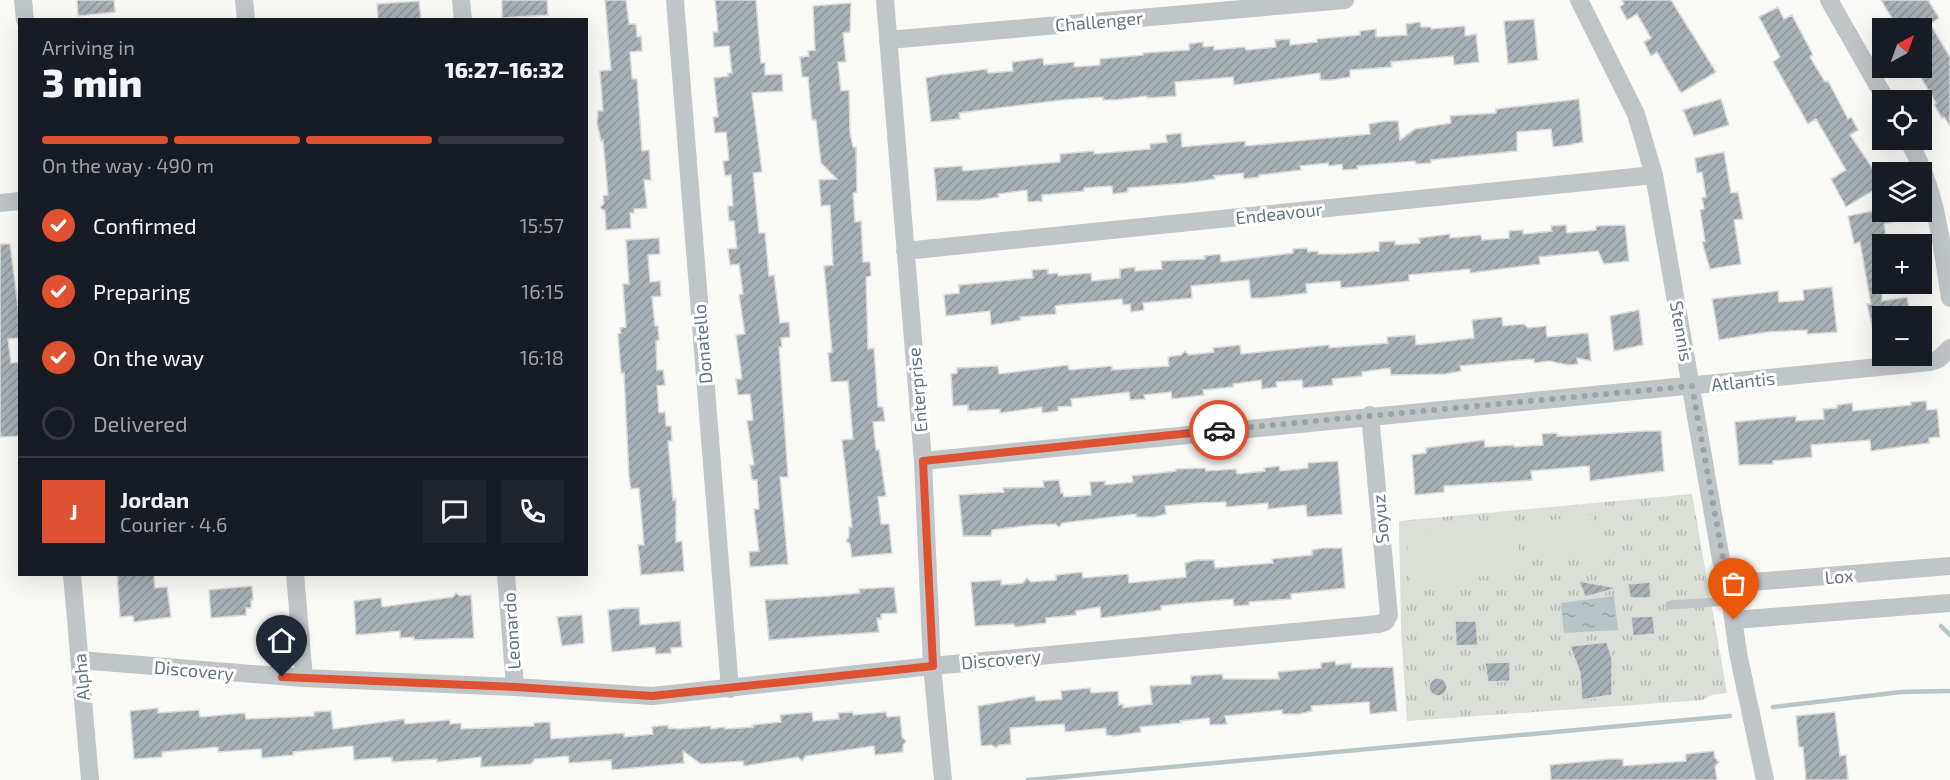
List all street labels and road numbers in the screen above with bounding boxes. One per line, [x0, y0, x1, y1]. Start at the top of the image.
street label: Challenger [1054, 6, 1144, 36]
street label: Endeavour [1234, 197, 1324, 229]
street label: Stennis [1666, 299, 1698, 363]
street label: Donatello [688, 303, 716, 385]
street label: Enterprise [902, 347, 932, 433]
street label: Atlantis [1710, 367, 1776, 395]
street label: Soyuz [1367, 494, 1393, 544]
street label: Lox [1824, 564, 1855, 588]
street label: Leonardo [497, 592, 525, 670]
street label: Discovery [960, 645, 1042, 673]
street label: Alpha [68, 652, 94, 702]
street label: Discovery [153, 656, 235, 684]

